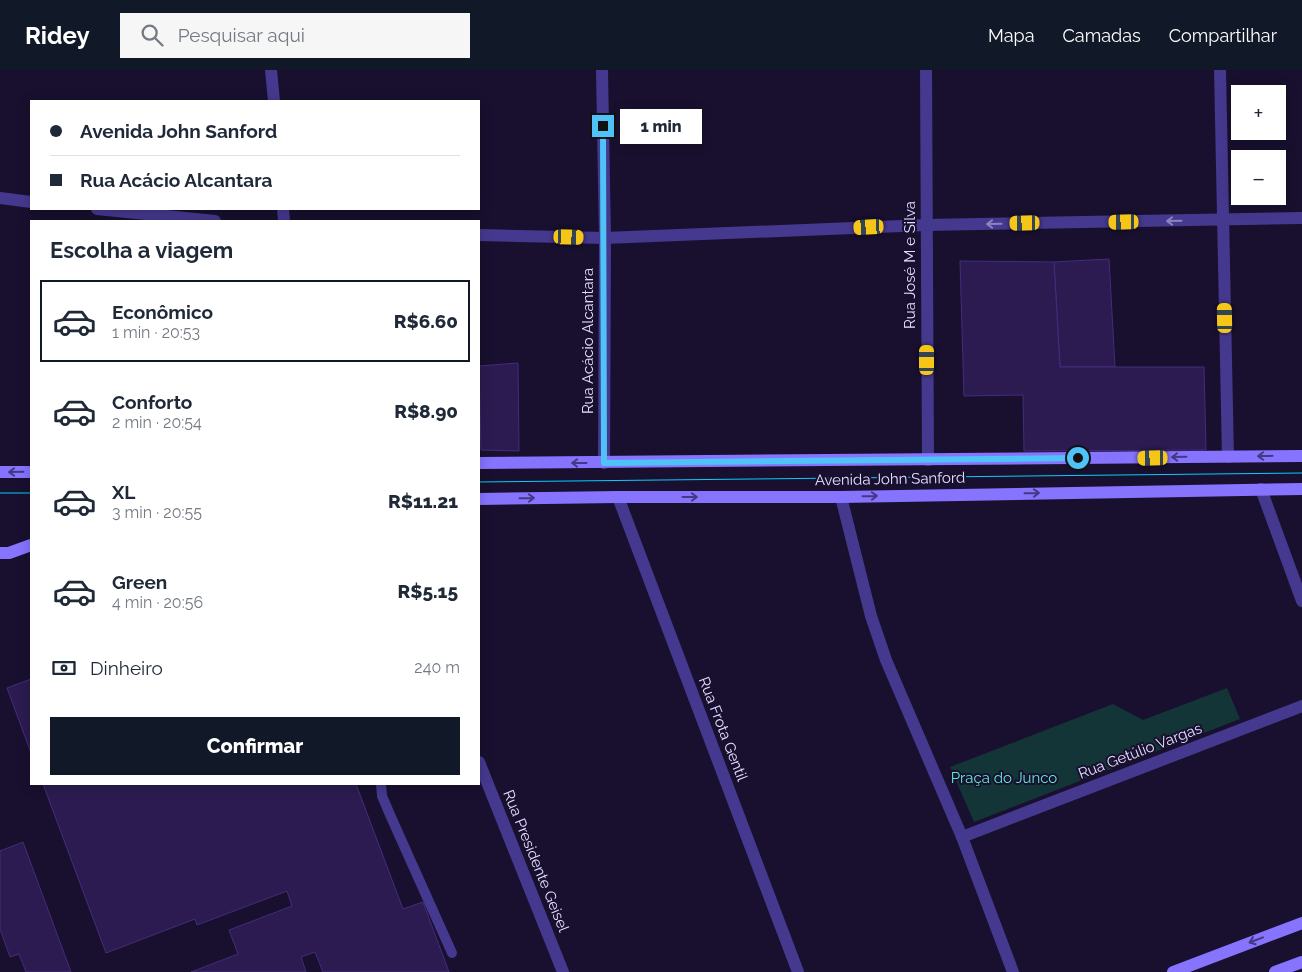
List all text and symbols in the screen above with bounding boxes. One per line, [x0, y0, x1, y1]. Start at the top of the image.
search box [120, 13, 470, 58]
text: Ridey [25, 21, 90, 50]
icon: search [138, 21, 166, 49]
text: Pesquisar aqui [178, 24, 305, 46]
text: Mapa [988, 25, 1034, 46]
text: Camadas [1062, 25, 1141, 46]
text: Compartilhar [1169, 25, 1277, 46]
map controls [1231, 85, 1286, 205]
button: + [1231, 85, 1286, 140]
callout: 1 min [620, 108, 703, 144]
route end [592, 115, 614, 137]
text: 1 min [640, 117, 682, 136]
text: Avenida John Sanford [80, 120, 277, 142]
button: − [1231, 150, 1286, 205]
text: Rua Acácio Alcantara [80, 169, 272, 191]
street label: Rua José M e Silva [901, 201, 919, 329]
car [1108, 214, 1139, 230]
car [1009, 215, 1040, 231]
one-way arrow [1166, 216, 1182, 225]
car [853, 219, 884, 235]
one-way arrow [986, 219, 1002, 229]
car [553, 229, 584, 245]
text: Escolha a viagem [50, 237, 233, 263]
street label: Rua Acácio Alcantara [579, 268, 597, 414]
icon: car [52, 299, 97, 344]
text: Econômico [112, 301, 213, 323]
car [1217, 303, 1232, 333]
text: R$6.60 [394, 310, 458, 332]
text: 1 min · 20:53 [112, 323, 200, 342]
car [919, 345, 934, 375]
icon: car [52, 389, 97, 434]
text: Conforto [112, 391, 192, 413]
text: R$8.90 [394, 400, 458, 422]
text: 2 min · 20:54 [112, 413, 202, 432]
route start [1067, 447, 1089, 469]
car [1137, 450, 1168, 466]
one-way arrow [1257, 451, 1274, 461]
one-way arrow [1171, 452, 1188, 462]
one-way arrow [571, 458, 588, 468]
one-way arrow [8, 467, 24, 477]
street label: Avenida John Sanford [815, 469, 965, 489]
icon: car [52, 479, 97, 524]
text: XL [112, 481, 135, 503]
one-way arrow [1024, 488, 1040, 498]
text: R$11.21 [388, 490, 458, 512]
one-way arrow [862, 491, 878, 501]
one-way arrow [682, 492, 698, 502]
one-way arrow [519, 494, 535, 503]
text: 3 min · 20:55 [112, 503, 202, 522]
icon: car [52, 569, 97, 614]
text: Green [112, 571, 167, 593]
text: R$5.15 [398, 580, 458, 602]
text: 4 min · 20:56 [112, 593, 203, 612]
icon: cash [50, 654, 78, 682]
text: Dinheiro [90, 657, 163, 679]
text: 240 m [414, 658, 460, 677]
street label: Rua Frota Gentil [695, 674, 751, 785]
button: Confirmar [50, 717, 460, 775]
street label: Rua Getúlio Vargas [1076, 719, 1204, 783]
park label: Praça do Junco [951, 769, 1057, 787]
street label: Rua Presidente Geisel [499, 787, 573, 935]
one-way arrow [1249, 936, 1265, 945]

